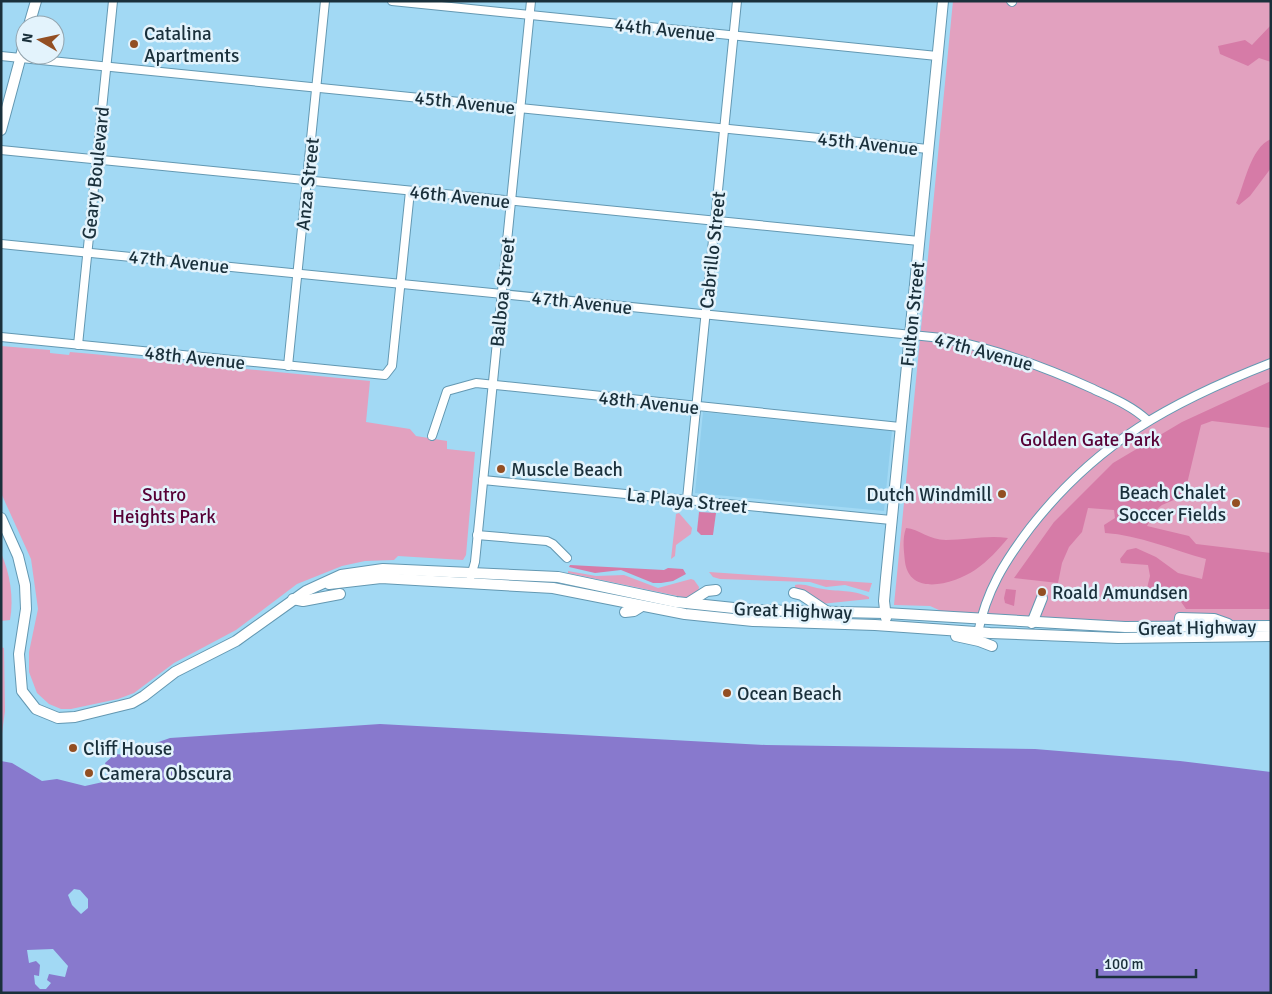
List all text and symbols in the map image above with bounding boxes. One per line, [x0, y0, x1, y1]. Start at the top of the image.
street label: 44th Avenue [613, 13, 716, 47]
north arrow [15, 15, 65, 65]
place label: Catalina Apartments [144, 22, 239, 68]
text: N [18, 32, 37, 44]
marker: Catalina Apartments [128, 38, 140, 50]
street label: 45th Avenue [413, 86, 516, 120]
street label: Geary Boulevard [77, 105, 115, 241]
street label: 45th Avenue [816, 127, 919, 161]
street label: Anza Street [291, 136, 325, 232]
street label: 46th Avenue [408, 180, 511, 214]
street label: Cabrillo Street [695, 190, 731, 310]
street label: Balboa Street [485, 236, 521, 348]
street label: 47th Avenue [127, 245, 230, 279]
street label: Fulton Street [896, 260, 930, 368]
street label: 47th Avenue [530, 286, 633, 320]
street label: 47th Avenue [932, 327, 1036, 377]
street label: 48th Avenue [143, 341, 246, 375]
street label: 48th Avenue [597, 386, 700, 420]
park label: Golden Gate Park [1020, 428, 1160, 452]
place label: Muscle Beach [511, 458, 623, 482]
marker: Muscle Beach [495, 463, 507, 475]
place label: Beach Chalet Soccer Fields [1119, 481, 1226, 527]
park label: Sutro Heights Park [112, 483, 216, 529]
street label: La Playa Street [625, 483, 749, 519]
place label: Dutch Windmill [866, 483, 992, 507]
marker: Dutch Windmill [996, 488, 1008, 500]
marker: Beach Chalet Soccer Fields [1230, 497, 1242, 509]
place label: Roald Amundsen [1052, 581, 1188, 605]
marker: Roald Amundsen [1036, 586, 1048, 598]
street label: Great Highway [733, 597, 853, 625]
street label: Great Highway [1138, 615, 1257, 641]
place label: Ocean Beach [737, 682, 842, 706]
marker: Ocean Beach [721, 687, 733, 699]
place label: Cliff House [83, 737, 172, 761]
marker: Cliff House [67, 742, 79, 754]
place label: Camera Obscura [99, 762, 232, 786]
marker: Camera Obscura [83, 767, 95, 779]
scale bar [1097, 946, 1196, 978]
text: 100 m [1104, 955, 1144, 973]

